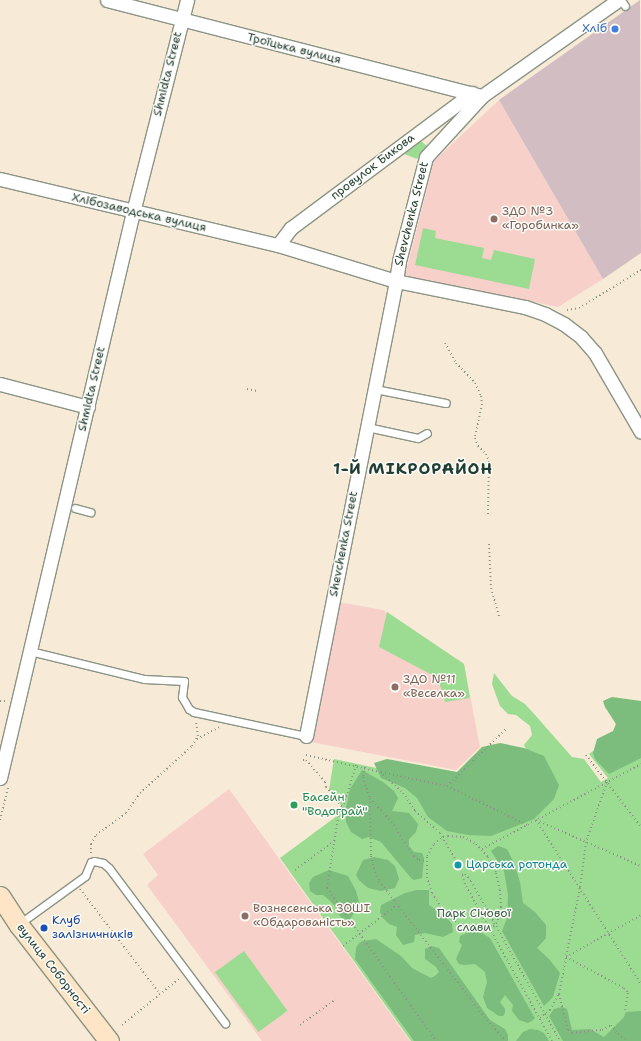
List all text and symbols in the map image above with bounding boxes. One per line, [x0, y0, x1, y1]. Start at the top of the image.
place label: Хліб [582, 22, 607, 36]
marker: Хліб [610, 24, 620, 34]
street label: Shmidta Street [151, 30, 185, 118]
street label: Троїцька вулиця [246, 30, 342, 68]
street label: провулок Бикова [328, 131, 418, 203]
street label: Shevchenka Street [392, 160, 432, 268]
street label: Хлібозаводська вулиця [70, 191, 208, 235]
place label: ЗДО №3 «Горобинка» [502, 205, 579, 233]
marker: ЗДО №3 «Горобинка» [489, 214, 499, 224]
street label: Shmidta Street [75, 345, 109, 433]
district label: 1-Й МІКРОРАЙОН [333, 459, 493, 479]
street label: Shevchenka Street [327, 490, 361, 598]
place label: ЗДО №11 «Веселка» [403, 673, 465, 701]
marker: ЗДО №11 «Веселка» [390, 682, 400, 692]
place label: Басейн "Водограй" [302, 791, 368, 819]
marker: Басейн "Водограй" [289, 800, 299, 810]
place label: Царська ротонда [466, 858, 567, 872]
marker: Царська ротонда [453, 860, 463, 870]
place label: Вознесенська ЗОШІ «Обдарованість» [253, 902, 370, 930]
park label: Парк Січової слави [437, 907, 511, 935]
marker: Вознесенська ЗОШІ «Обдарованість» [240, 911, 250, 921]
place label: Клуб залізничників [52, 914, 133, 942]
street label: вулиця Соборності [13, 921, 93, 1017]
marker: Клуб залізничників [39, 923, 49, 933]

